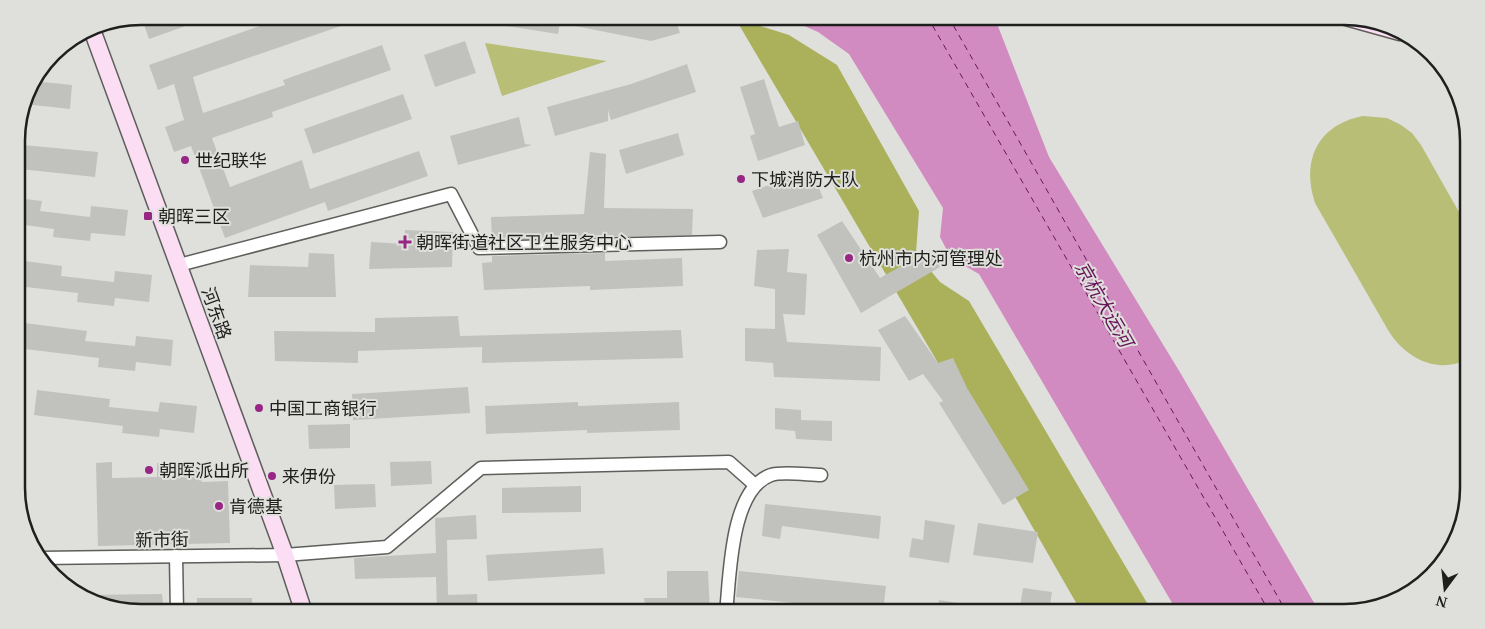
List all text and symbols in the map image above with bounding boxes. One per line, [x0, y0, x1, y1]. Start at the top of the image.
place label: 世纪联华 [195, 148, 267, 172]
marker: 世纪联华 [179, 154, 191, 166]
place label: 下城消防大队 [751, 167, 859, 191]
marker: 下城消防大队 [735, 173, 747, 185]
place label: 朝晖三区 [158, 204, 230, 228]
marker: 朝晖三区 [142, 210, 154, 222]
place label: 朝晖街道社区卫生服务中心 [416, 230, 632, 254]
marker: 朝晖街道社区卫生服务中心 [398, 235, 412, 249]
place label: 杭州市内河管理处 [859, 246, 1003, 270]
marker: 杭州市内河管理处 [843, 252, 855, 264]
water label: 京杭大运河 [1069, 256, 1141, 355]
street label: 河东路 [196, 284, 238, 342]
place label: 中国工商银行 [269, 396, 377, 420]
marker: 中国工商银行 [253, 402, 265, 414]
place label: 朝晖派出所 [159, 458, 249, 482]
marker: 朝晖派出所 [143, 464, 155, 476]
place label: 来伊份 [282, 464, 336, 488]
marker: 来伊份 [266, 470, 278, 482]
place label: 肯德基 [229, 494, 283, 518]
marker: 肯德基 [213, 500, 225, 512]
street label: 新市街 [135, 527, 189, 551]
north arrow [1420, 564, 1470, 614]
text: N [1434, 591, 1449, 613]

